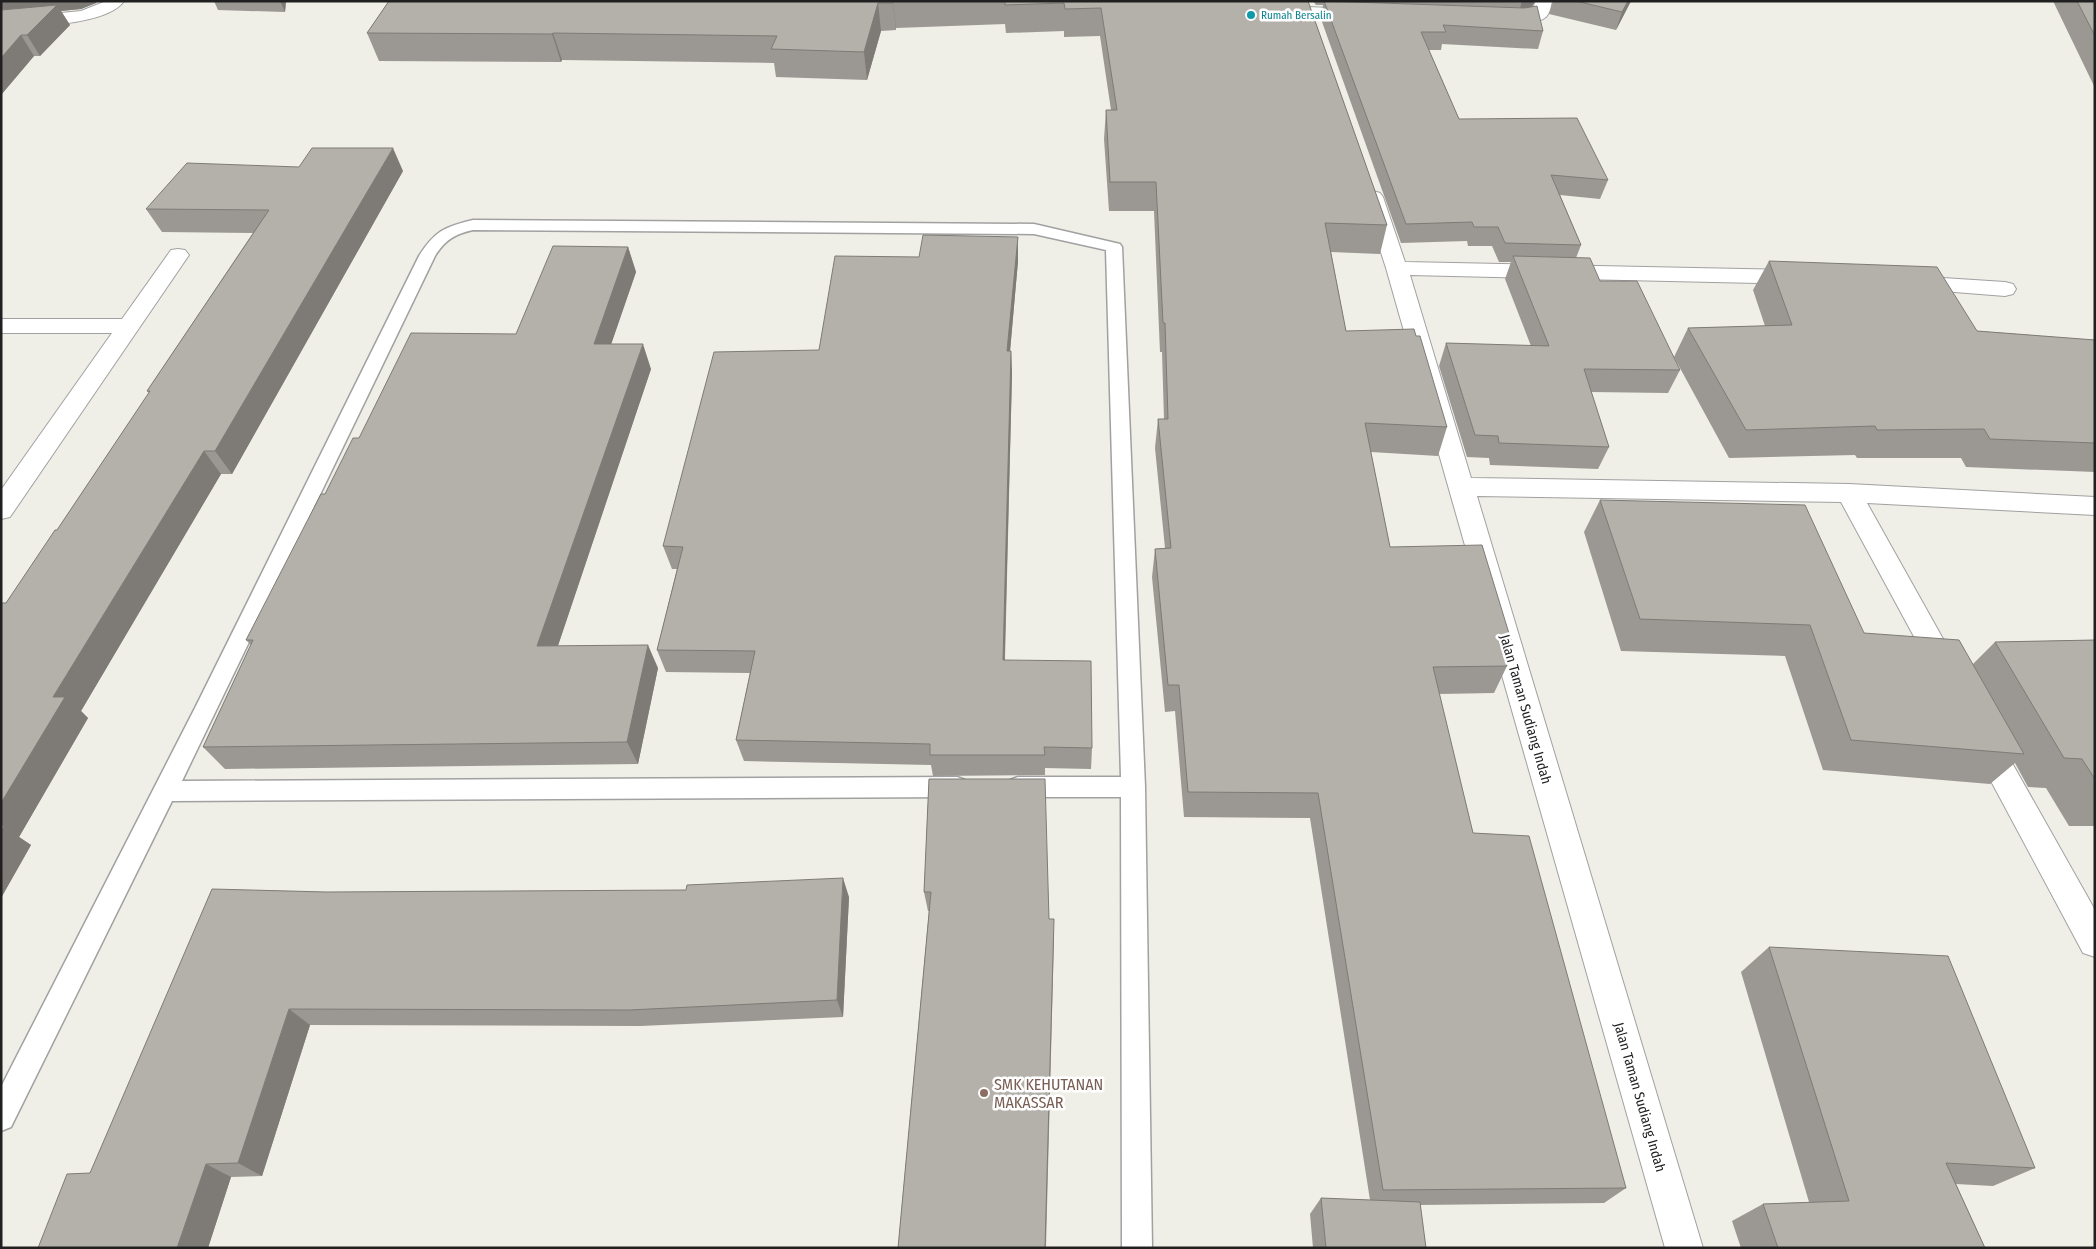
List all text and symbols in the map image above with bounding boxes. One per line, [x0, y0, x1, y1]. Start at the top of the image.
marker: Rumah Bersalin [1245, 9, 1257, 21]
place label: Rumah Bersalin [1261, 9, 1332, 22]
street label: Jalan Taman Sudiang Indah [1496, 632, 1555, 786]
street label: Jalan Taman Sudiang Indah [1610, 1020, 1669, 1174]
place label: SMK KEHUTANAN MAKASSAR [994, 1075, 1103, 1112]
marker: SMK KEHUTANAN MAKASSAR [978, 1087, 990, 1099]

